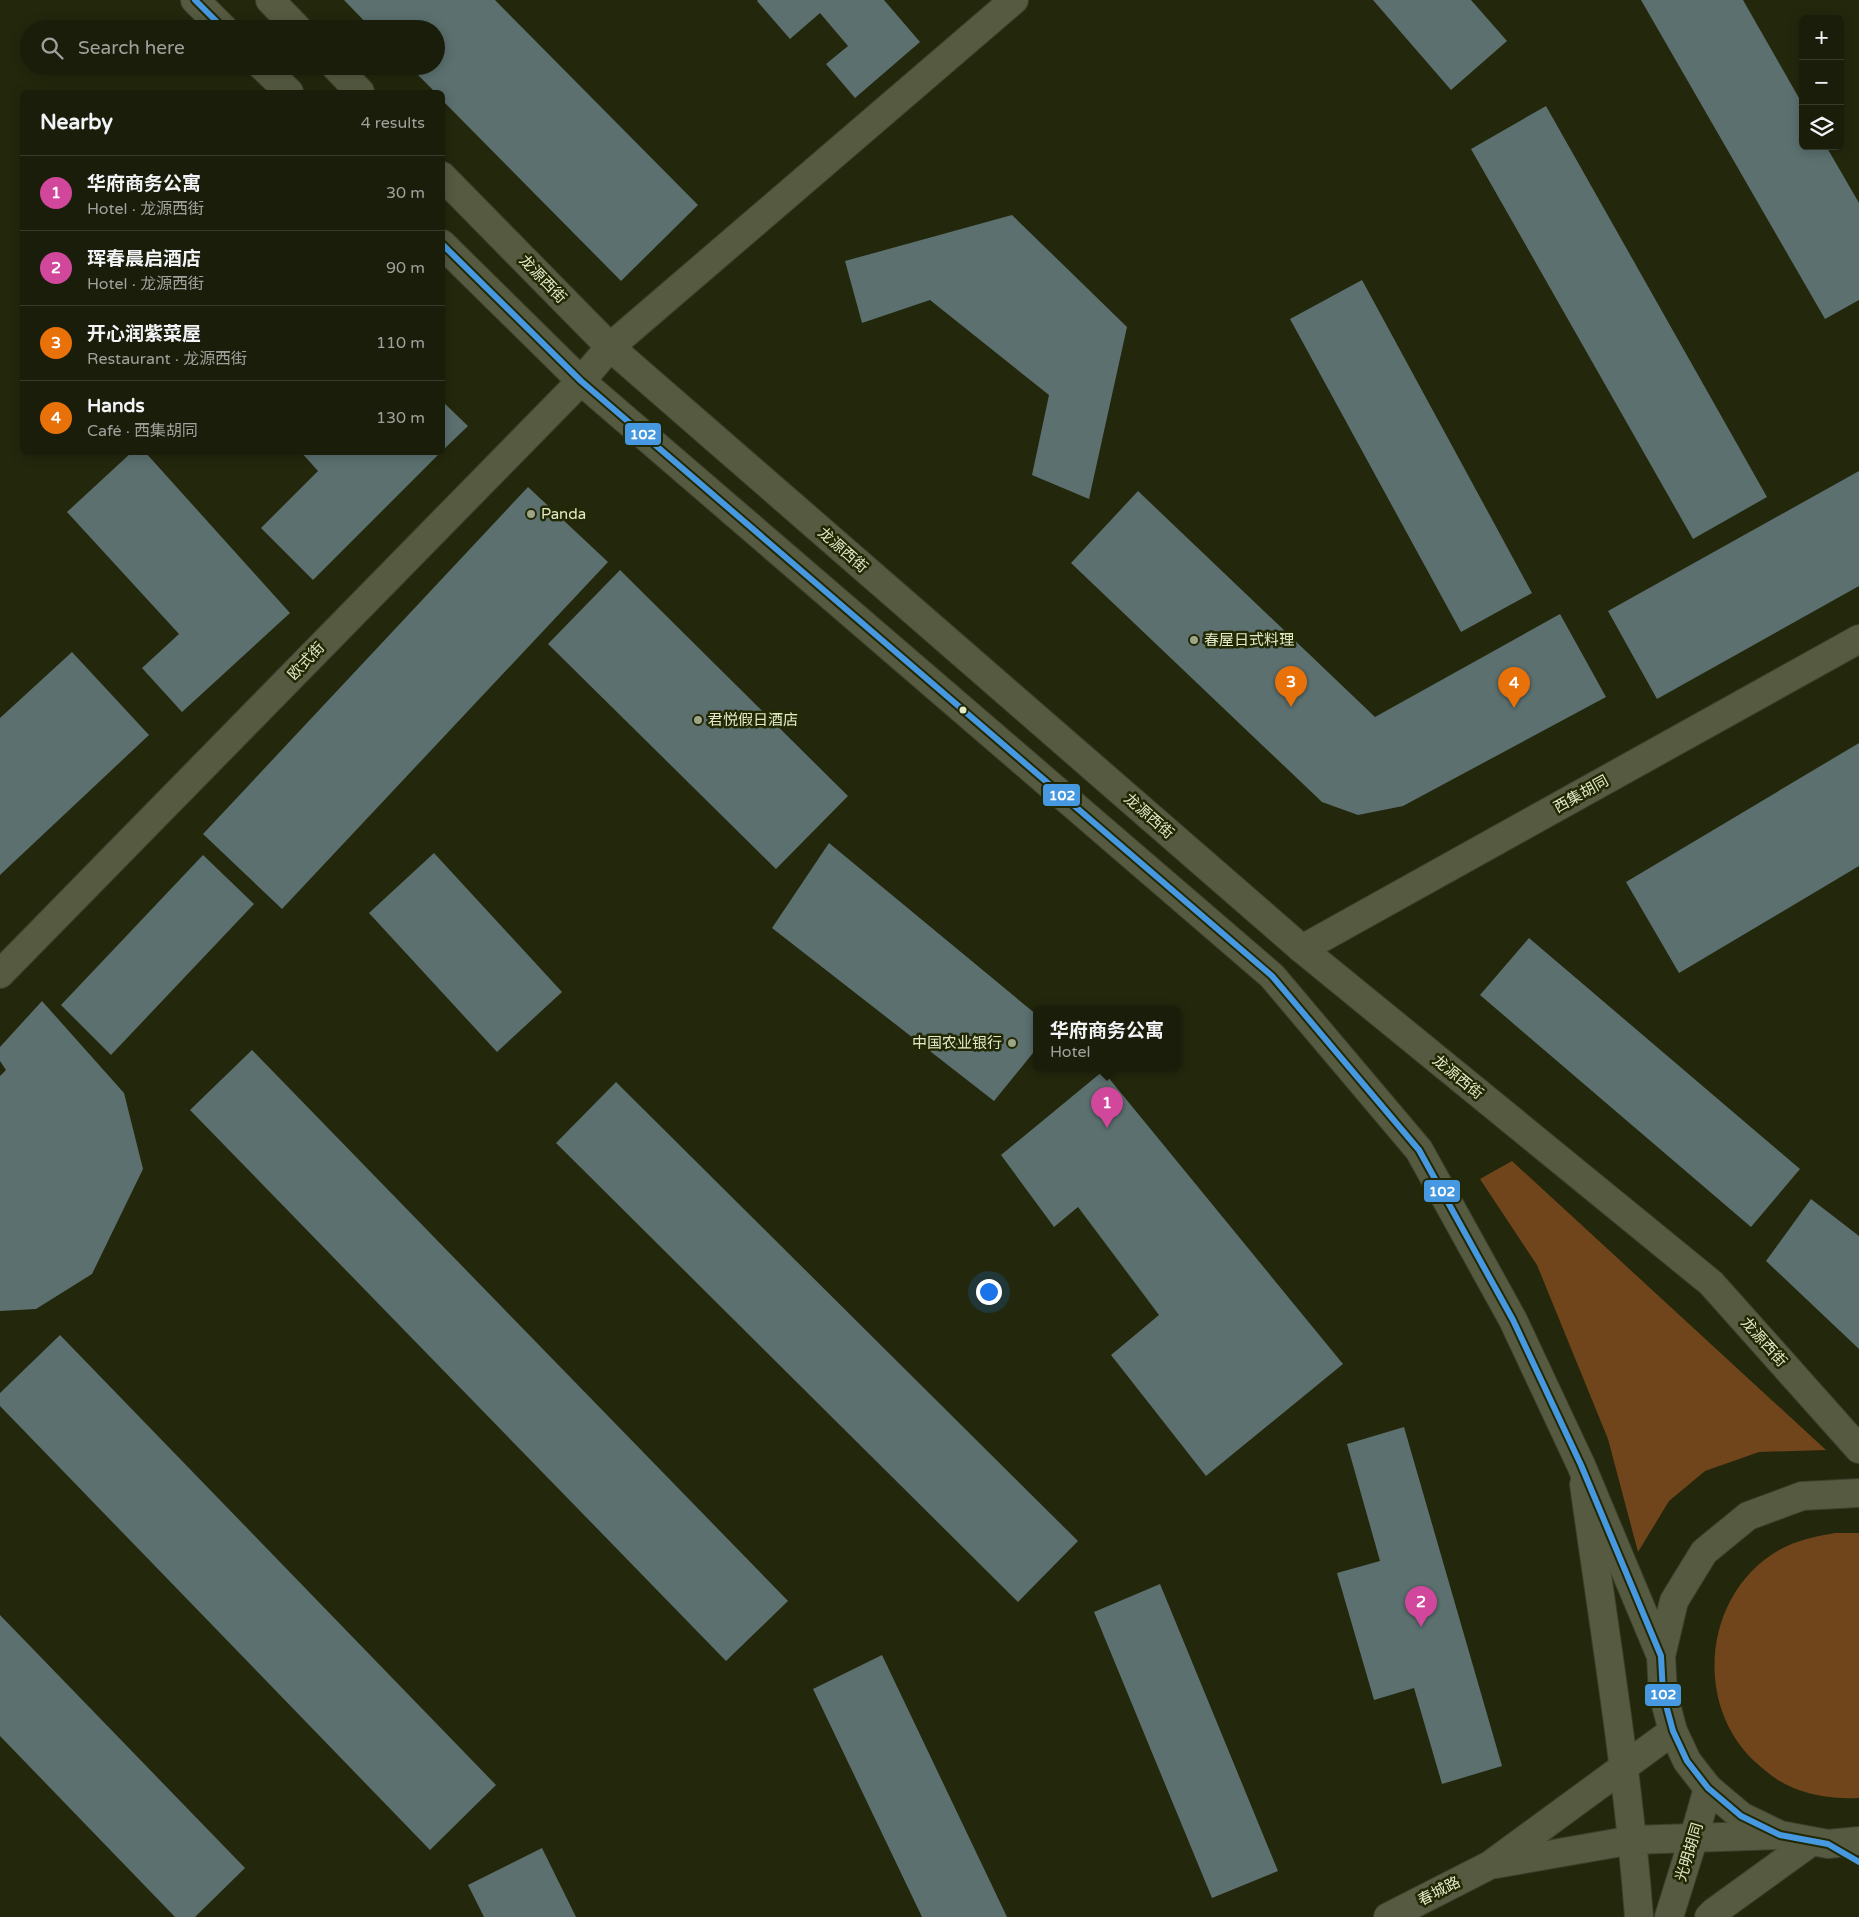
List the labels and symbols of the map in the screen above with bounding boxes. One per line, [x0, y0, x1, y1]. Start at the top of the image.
street label: 龙源西街 [516, 251, 570, 307]
line badge: 102 [624, 422, 662, 446]
text: 102 [630, 426, 656, 443]
place label: Panda [541, 505, 586, 523]
marker: Panda [525, 508, 537, 520]
street label: 龙源西街 [814, 524, 872, 576]
place label: 春屋日式料理 [1204, 631, 1294, 649]
marker: 春屋日式料理 [1188, 634, 1200, 646]
street label: 欧式街 [284, 639, 328, 683]
pin: 3 [1275, 666, 1307, 707]
pin: 4 [1498, 667, 1530, 708]
unlabelled marker [958, 705, 968, 715]
place label: 君悦假日酒店 [708, 711, 798, 729]
marker: 君悦假日酒店 [692, 714, 704, 726]
street label: 西集胡同 [1550, 772, 1612, 816]
line badge: 102 [1042, 783, 1081, 807]
text: 102 [1049, 787, 1075, 804]
street label: 龙源西街 [1120, 790, 1178, 842]
place label: 中国农业银行 [912, 1034, 1002, 1052]
marker: 中国农业银行 [1006, 1037, 1018, 1049]
street label: 龙源西街 [1429, 1051, 1487, 1103]
pin: 1 [1091, 1087, 1123, 1128]
line badge: 102 [1423, 1179, 1461, 1203]
text: 102 [1429, 1183, 1455, 1200]
your location [976, 1279, 1002, 1305]
street label: 龙源西街 [1737, 1314, 1791, 1370]
pin: 2 [1405, 1586, 1437, 1627]
line badge: 102 [1644, 1683, 1682, 1707]
text: 102 [1650, 1686, 1676, 1703]
street label: 光明胡同 [1672, 1821, 1706, 1883]
street label: 春城路 [1415, 1873, 1463, 1909]

